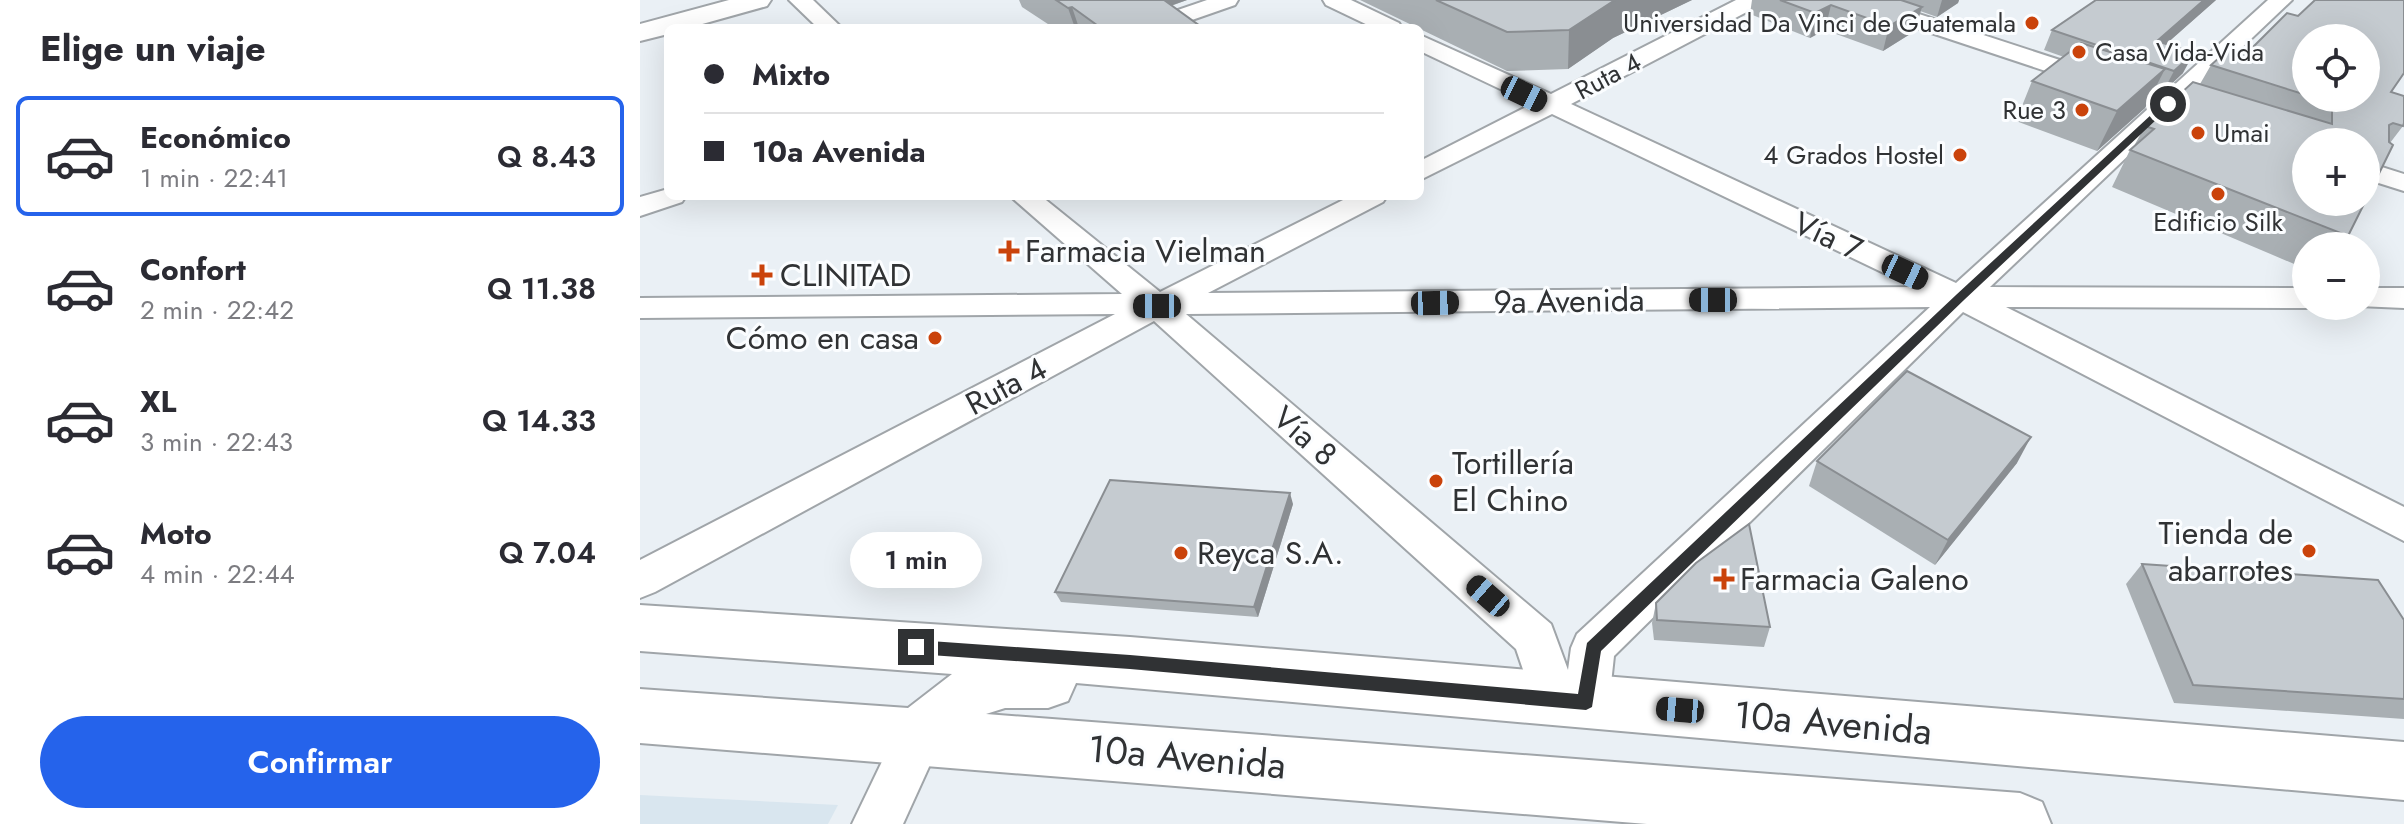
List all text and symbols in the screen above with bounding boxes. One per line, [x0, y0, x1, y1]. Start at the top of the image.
place label: Universidad Da Vinci de Guatemala [1623, 4, 2016, 42]
marker: Universidad Da Vinci de Guatemala [2023, 14, 2041, 32]
text: Elige un viaje [40, 22, 266, 74]
map controls [2292, 24, 2380, 320]
button: locate [2292, 24, 2380, 112]
place label: Casa Vida-Vida [2095, 33, 2264, 71]
street label: Ruta 4 [1568, 43, 1648, 109]
marker: Casa Vida-Vida [2070, 43, 2088, 61]
text: Mixto [752, 53, 830, 96]
car [1497, 73, 1551, 115]
route start [2150, 86, 2186, 122]
place label: Rue 3 [2002, 91, 2066, 129]
marker: Rue 3 [2073, 101, 2091, 119]
place label: Umai [2214, 114, 2270, 152]
text: Económico [140, 116, 291, 159]
icon: car [44, 120, 116, 192]
marker: Umai [2189, 124, 2207, 142]
button: + [2292, 128, 2380, 216]
text: 10a Avenida [752, 130, 926, 173]
text: Q 8.43 [497, 135, 596, 178]
place label: 4 Grados Hostel [1763, 136, 1944, 174]
marker: 4 Grados Hostel [1951, 146, 1969, 164]
text: 1 min · 22:41 [140, 159, 288, 197]
marker: Edificio Silk [2209, 185, 2227, 203]
street label: Vía 7 [1786, 200, 1870, 272]
place label: Edificio Silk [2153, 203, 2283, 241]
place label: Farmacia Vielman [1025, 228, 1266, 274]
button: − [2292, 232, 2380, 320]
marker: Farmacia Vielman [1000, 242, 1018, 260]
text: Confort [140, 248, 246, 291]
car [1878, 251, 1932, 293]
icon: car [44, 252, 116, 324]
place label: CLINITAD [780, 252, 911, 298]
marker: CLINITAD [751, 264, 773, 286]
text: Q 11.38 [487, 267, 596, 310]
street label: 9a Avenida [1493, 277, 1645, 325]
car [1689, 288, 1737, 312]
text: 2 min · 22:42 [140, 291, 294, 329]
car [1411, 291, 1459, 315]
car [1133, 294, 1181, 318]
place label: Cómo en casa [726, 315, 919, 361]
marker: Cómo en casa [926, 329, 944, 347]
street label: Ruta 4 [957, 345, 1055, 427]
text: XL [140, 380, 176, 423]
icon: car [44, 384, 116, 456]
street label: Vía 8 [1263, 395, 1347, 477]
text: Q 14.33 [482, 399, 596, 442]
text: 3 min · 22:43 [140, 423, 293, 461]
place label: Tortillería El Chino [1452, 440, 1574, 523]
marker: Tortillería El Chino [1427, 472, 1445, 490]
place label: Tienda de abarrotes [2159, 510, 2293, 593]
text: Moto [140, 512, 212, 555]
icon: car [44, 516, 116, 588]
place label: Reyca S.A. [1197, 530, 1344, 576]
text: Q 7.04 [499, 531, 596, 574]
callout: 1 min [850, 531, 982, 587]
text: 1 min [884, 541, 948, 579]
marker: Tienda de abarrotes [2300, 542, 2318, 560]
marker: Reyca S.A. [1172, 544, 1190, 562]
text: 4 min · 22:44 [140, 555, 295, 593]
place label: Farmacia Galeno [1740, 556, 1969, 602]
marker: Farmacia Galeno [1715, 570, 1733, 588]
car [1462, 571, 1514, 621]
route end [898, 629, 934, 665]
street label: 10a Avenida [1732, 686, 1934, 759]
car [1655, 696, 1705, 724]
button: Confirmar [40, 716, 600, 808]
street label: 10a Avenida [1086, 720, 1288, 793]

